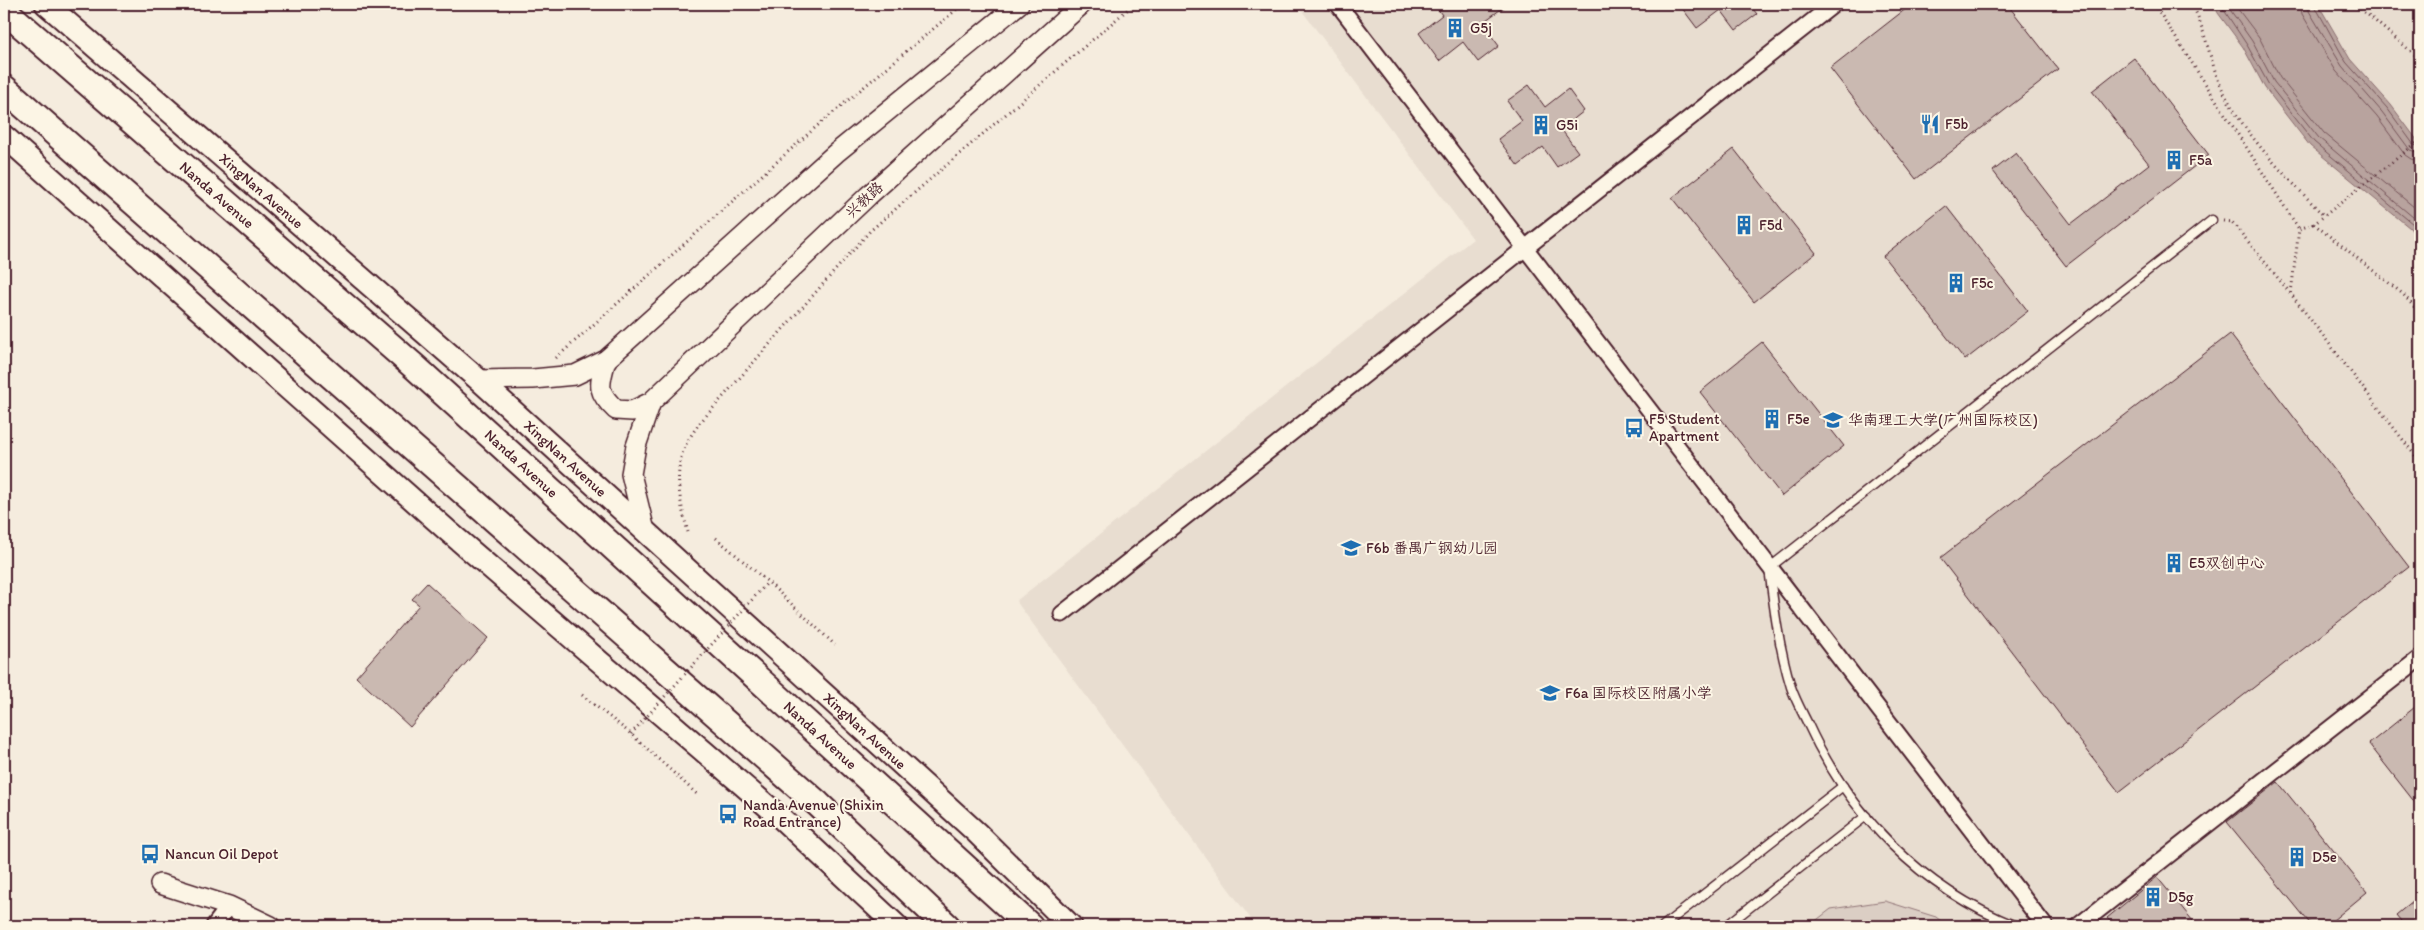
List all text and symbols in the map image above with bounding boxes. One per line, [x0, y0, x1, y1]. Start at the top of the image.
building icon: G5j [1444, 17, 1466, 39]
place label: G5j [1470, 19, 1492, 37]
restaurant icon: F5b [1919, 113, 1941, 135]
building icon: G5i [1530, 114, 1552, 136]
place label: F5b [1945, 115, 1969, 133]
place label: G5i [1556, 116, 1578, 134]
street label: XingNan Avenue [215, 149, 307, 232]
building icon: F5a [2163, 149, 2185, 171]
place label: F5a [2189, 151, 2213, 169]
street label: Nanda Avenue [176, 158, 258, 232]
street label: 兴教路 [841, 178, 887, 222]
building icon: F5d [1733, 214, 1755, 236]
place label: F5d [1759, 216, 1784, 234]
building icon: F5c [1945, 272, 1967, 294]
place label: F5c [1971, 274, 1994, 292]
building icon: F5e [1761, 408, 1783, 430]
school or university icon: 华南理工大学(广州国际校区) [1822, 409, 1844, 431]
place label: F5 Student Apartment [1649, 410, 1720, 445]
place label: F5e [1787, 410, 1810, 428]
place label: 华南理工大学(广州国际校区) [1848, 411, 2038, 429]
street label: XingNan Avenue [520, 416, 610, 501]
bus stop icon: F5 Student Apartment [1623, 417, 1645, 439]
street label: Nanda Avenue [481, 426, 562, 502]
school or university icon: F6b 番禺广钢幼儿园 [1340, 537, 1362, 559]
place label: F6b 番禺广钢幼儿园 [1366, 539, 1498, 557]
building icon: E5双创中心 [2163, 552, 2185, 574]
place label: E5双创中心 [2189, 554, 2265, 572]
school or university icon: F6a 国际校区附属小学 [1539, 682, 1561, 704]
place label: F6a 国际校区附属小学 [1565, 684, 1712, 702]
street label: XingNan Avenue [820, 689, 910, 773]
street label: Nanda Avenue [780, 697, 861, 773]
place label: Nanda Avenue (Shixin Road Entrance) [743, 796, 884, 831]
bus stop icon: Nanda Avenue (Shixin Road Entrance) [717, 803, 739, 825]
bus stop icon: Nancun Oil Depot [139, 843, 161, 865]
place label: Nancun Oil Depot [165, 845, 279, 863]
building icon: D5e [2286, 846, 2308, 868]
place label: D5e [2312, 848, 2337, 866]
building icon: D5g [2142, 886, 2164, 908]
place label: D5g [2168, 888, 2194, 906]

